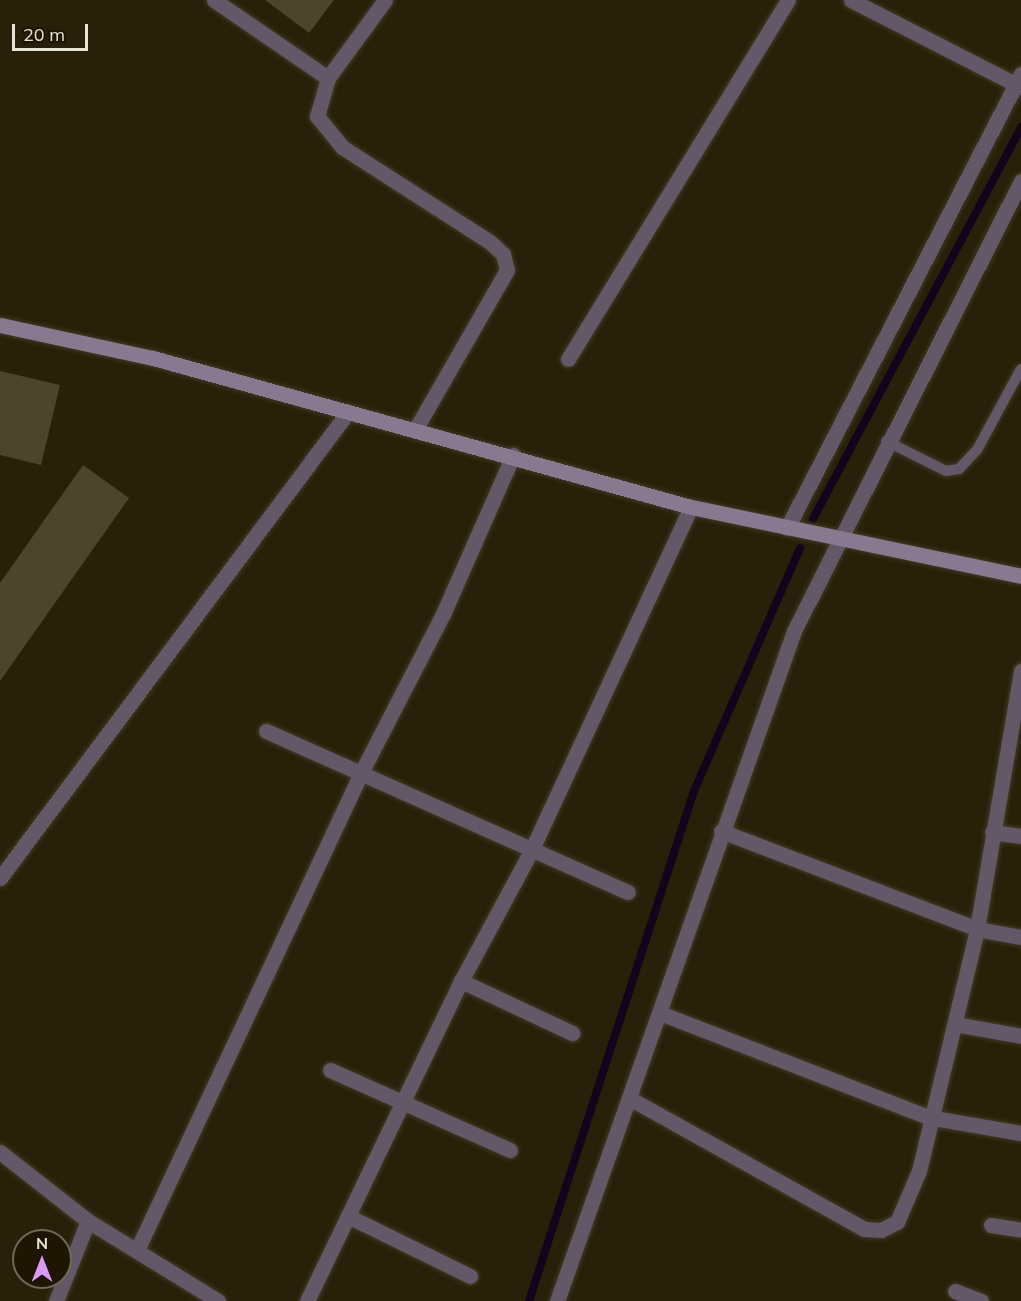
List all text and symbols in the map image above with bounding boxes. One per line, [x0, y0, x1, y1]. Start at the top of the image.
scale bar [15, 12, 92, 50]
text: 20 m [23, 23, 65, 46]
north arrow [12, 1229, 72, 1289]
text: N [36, 1233, 48, 1253]

